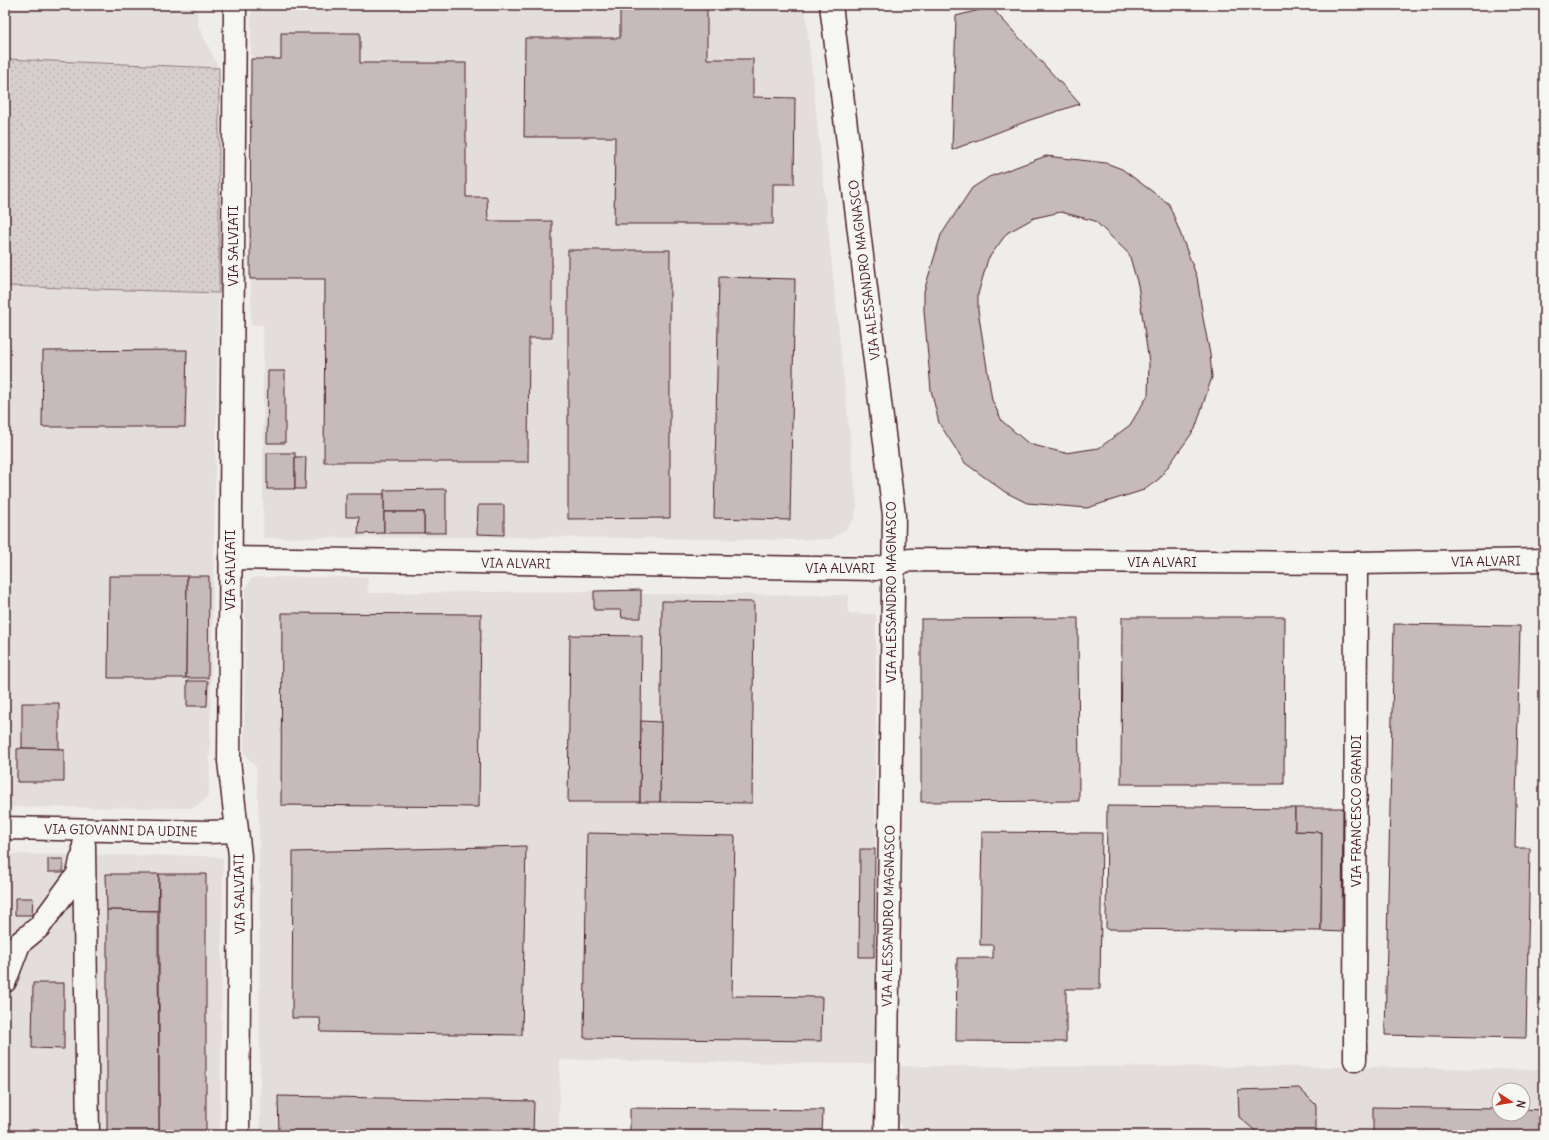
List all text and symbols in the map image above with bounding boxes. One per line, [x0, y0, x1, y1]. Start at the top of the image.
street label: VIA ALESSANDRO MAGNASCO [845, 179, 884, 361]
street label: VIA SALVIATI [225, 205, 242, 286]
street label: VIA ALESSANDRO MAGNASCO [883, 501, 900, 683]
street label: VIA SALVIATI [222, 529, 239, 610]
street label: VIA ALVARI [1451, 552, 1521, 571]
street label: VIA ALVARI [481, 554, 551, 573]
street label: VIA ALVARI [1127, 554, 1197, 571]
street label: VIA ALVARI [805, 560, 875, 577]
street label: VIA FRANCESCO GRANDI [1348, 734, 1365, 887]
street label: VIA GIOVANNI DA UDINE [44, 821, 198, 840]
street label: VIA ALESSANDRO MAGNASCO [878, 825, 899, 1007]
street label: VIA SALVIATI [230, 853, 249, 935]
north arrow [1491, 1082, 1531, 1122]
text: N [1513, 1099, 1528, 1109]

